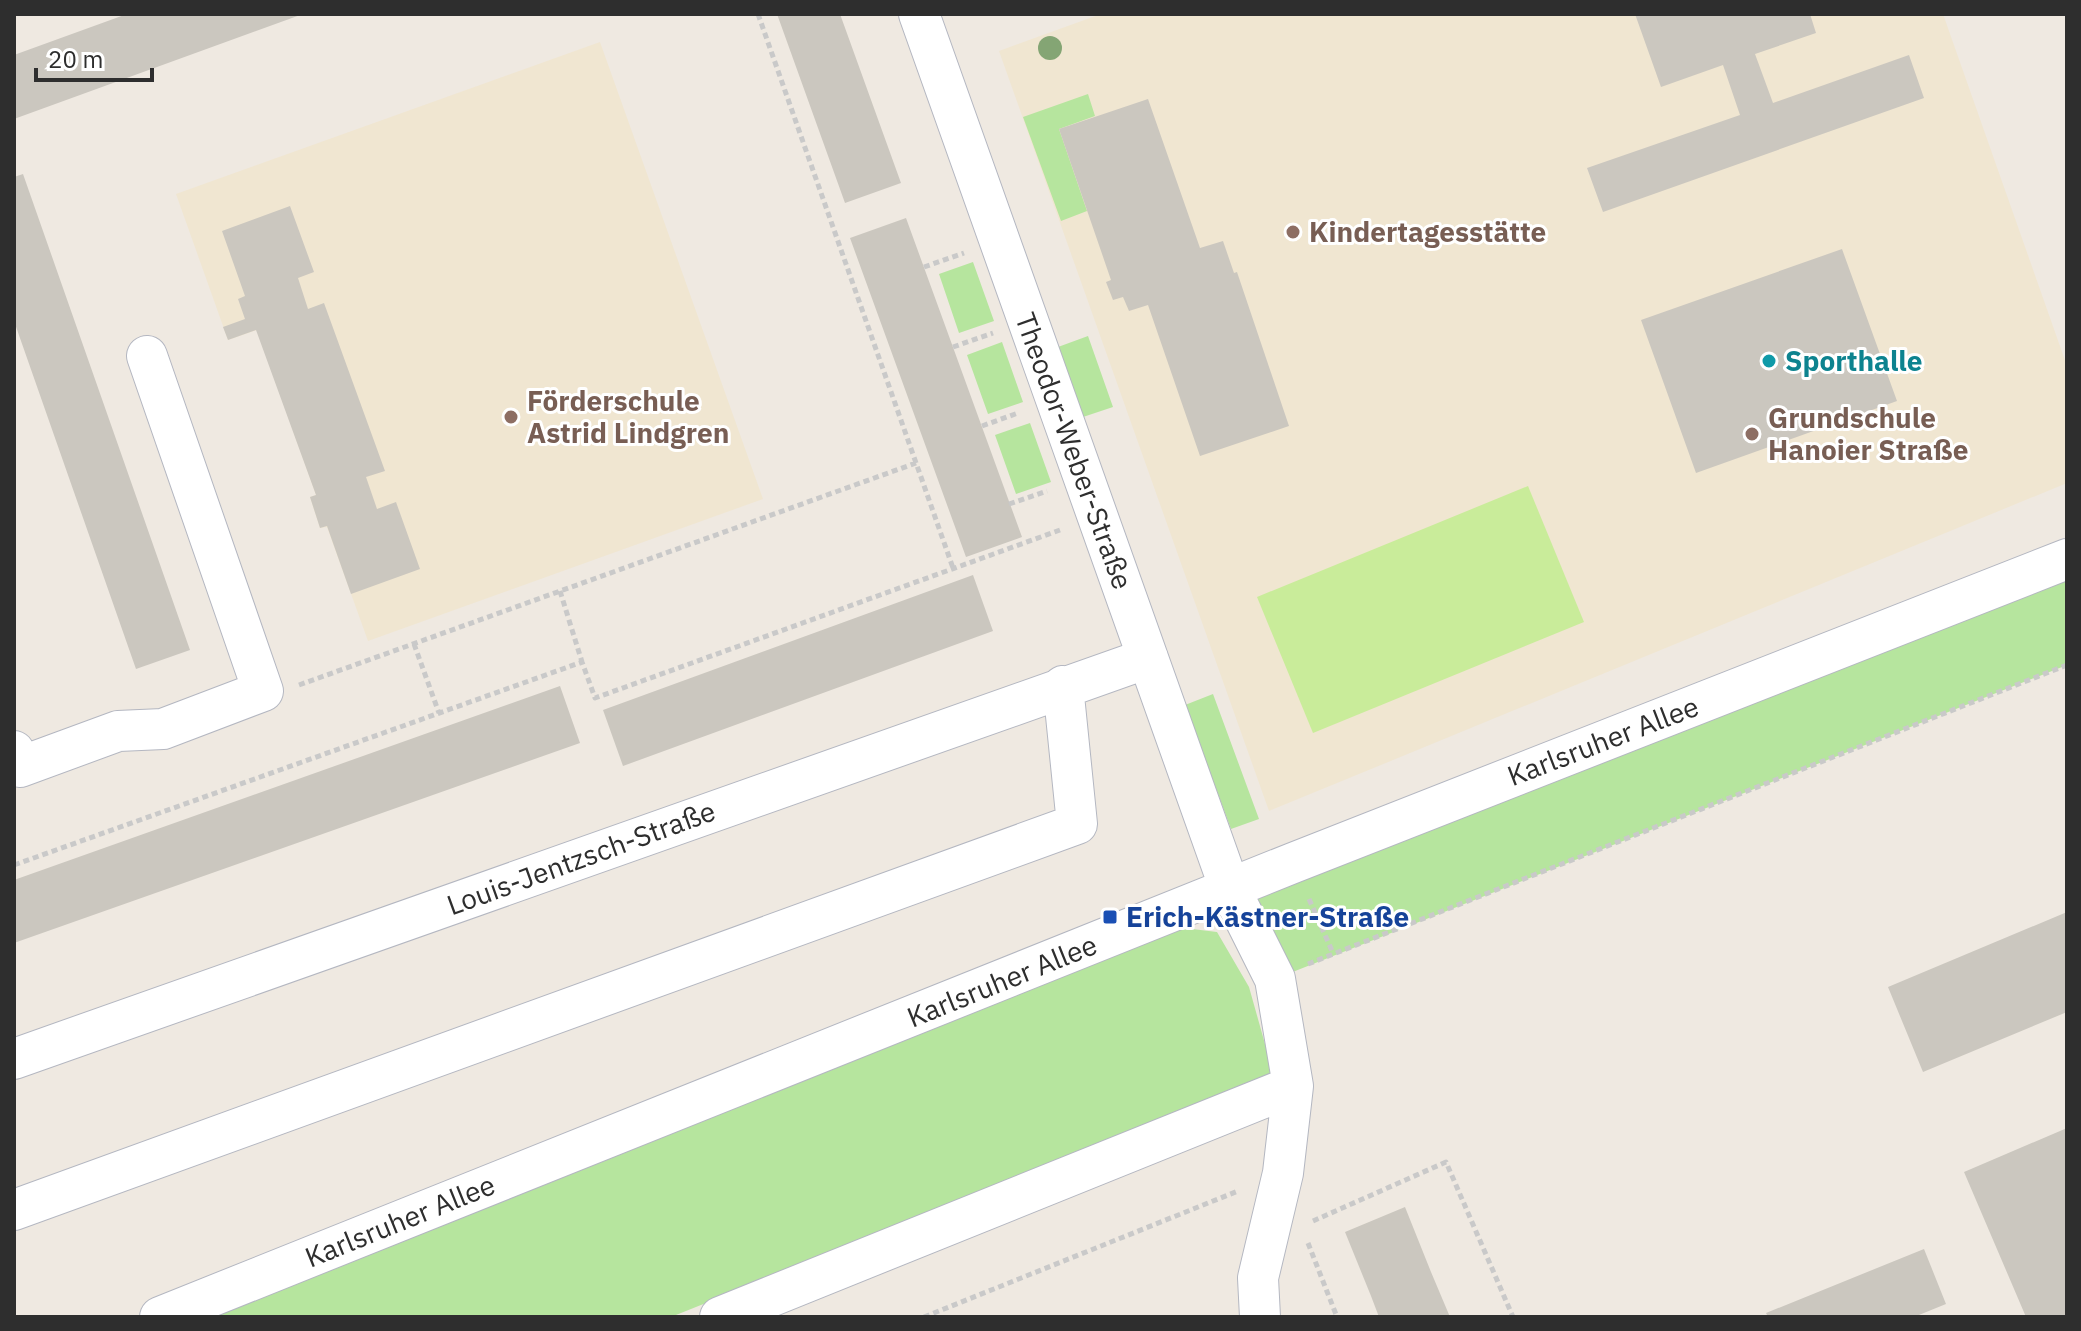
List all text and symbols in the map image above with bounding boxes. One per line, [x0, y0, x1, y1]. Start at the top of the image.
scale bar [36, 32, 152, 82]
text: 20 m [48, 43, 103, 75]
place label: Kindertagesstätte [1309, 213, 1546, 250]
marker: Kindertagesstätte [1284, 223, 1302, 241]
street label: Theodor-Weber-Straße [1007, 307, 1142, 594]
place label: Sporthalle [1785, 342, 1923, 379]
marker: Sporthalle [1760, 352, 1778, 370]
place label: Förderschule Astrid Lindgren [527, 382, 729, 451]
place label: Grundschule Hanoier Straße [1768, 399, 1969, 468]
marker: Förderschule Astrid Lindgren [502, 408, 520, 426]
marker: Grundschule Hanoier Straße [1743, 425, 1761, 443]
street label: Karlsruher Allee [1502, 687, 1704, 794]
street label: Louis-Jentzsch-Straße [441, 792, 720, 923]
place label: Erich-Kästner-Straße [1126, 898, 1409, 935]
marker: Erich-Kästner-Straße [1101, 908, 1119, 926]
street label: Karlsruher Allee [901, 926, 1102, 1036]
street label: Karlsruher Allee [299, 1166, 500, 1276]

